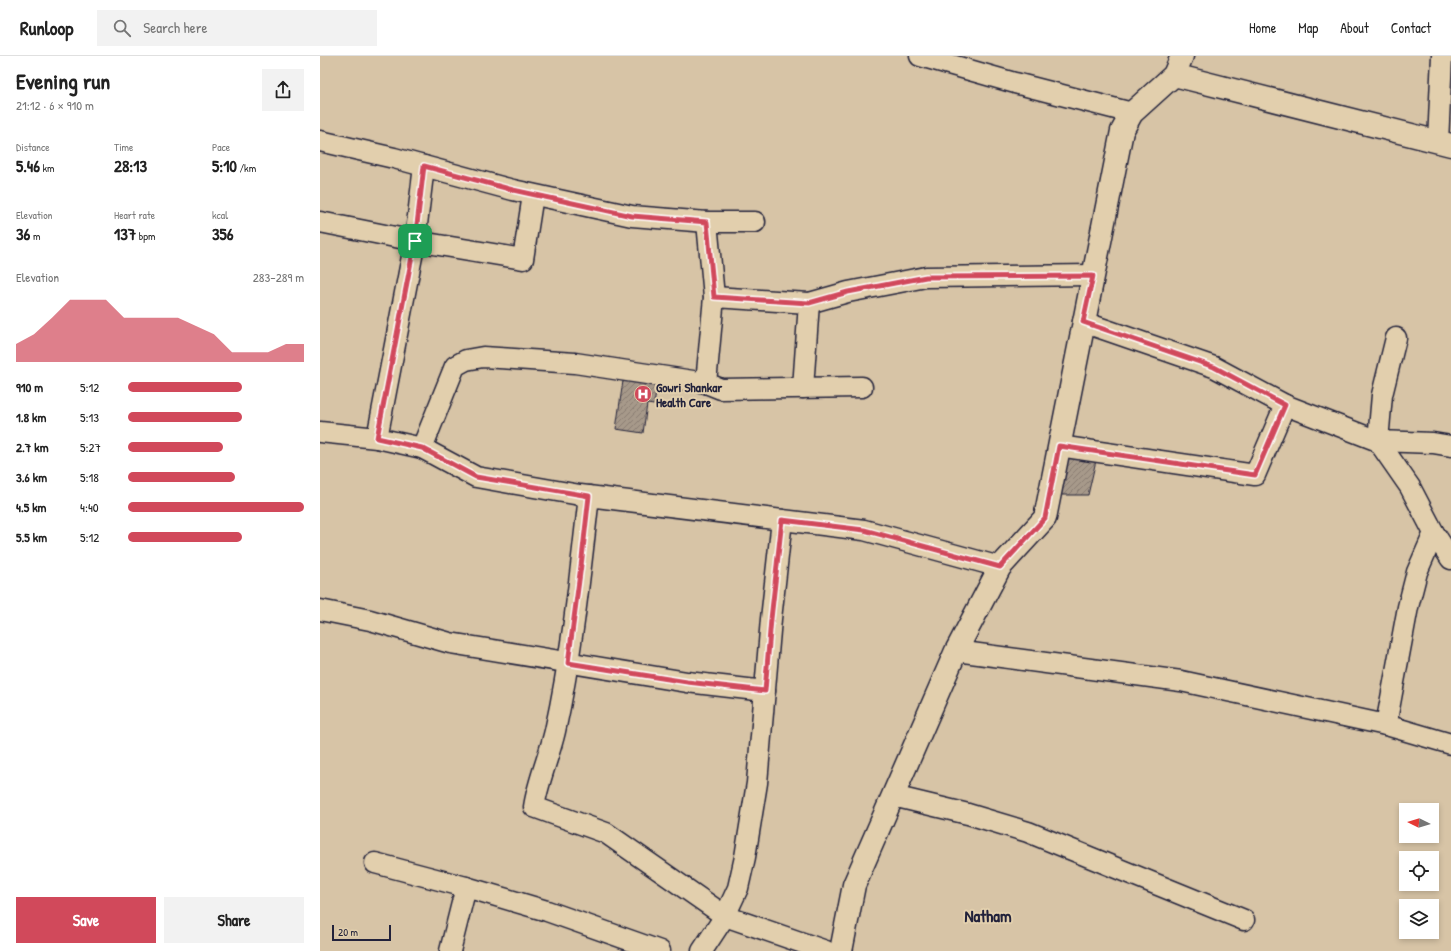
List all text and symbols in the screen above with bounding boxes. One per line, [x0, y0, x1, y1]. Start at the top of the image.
search box [97, 10, 377, 46]
text: Runloop [20, 15, 73, 41]
icon: search [111, 17, 133, 39]
text: Search here [143, 17, 207, 38]
text: Home [1249, 18, 1276, 37]
text: Map [1298, 18, 1318, 37]
text: About [1340, 18, 1369, 37]
text: Contact [1391, 18, 1431, 37]
text: Evening run [16, 66, 110, 96]
button: share [262, 69, 304, 111]
text: 21:12 · 6 × 910 m [16, 96, 94, 114]
text: Distance [16, 140, 50, 154]
text: Time [114, 140, 133, 154]
text: Pace [212, 140, 230, 154]
text: 5.46 [16, 154, 40, 177]
text: 28:13 [114, 154, 147, 177]
text: 5:10 [212, 154, 237, 177]
text: km [40, 161, 55, 175]
text: /km [237, 161, 256, 175]
text: Elevation [16, 208, 53, 222]
text: Heart rate [114, 208, 155, 222]
text: kcal [212, 208, 228, 222]
text: 36 [16, 222, 30, 245]
text: 137 [114, 222, 136, 245]
text: 356 [212, 222, 234, 245]
pin [398, 224, 432, 258]
text: m [30, 229, 40, 243]
text: bpm [136, 229, 155, 243]
icon: arrive [404, 230, 426, 252]
text: Elevation [16, 268, 59, 286]
text: 283–289 m [253, 268, 304, 286]
text: 910 m [16, 378, 43, 396]
text: 5:12 [80, 378, 99, 396]
place label: Gowri Shankar Health Care [656, 378, 723, 411]
hospital icon: Gowri Shankar Health Care [633, 384, 653, 404]
text: 1.8 km [16, 408, 46, 426]
text: 5:13 [80, 408, 99, 426]
text: 2.7 km [16, 438, 49, 456]
text: 5:27 [80, 438, 101, 456]
text: 3.6 km [16, 468, 47, 486]
text: 5:18 [80, 468, 99, 486]
text: 4.5 km [16, 498, 46, 516]
text: 4:40 [80, 498, 99, 516]
text: 5.5 km [16, 528, 47, 546]
text: 5:12 [80, 528, 99, 546]
north arrow [1399, 803, 1439, 843]
map controls [1399, 803, 1439, 939]
button: locate [1399, 851, 1439, 891]
button: Save [16, 897, 156, 943]
button: Share [164, 897, 304, 943]
button: layers [1399, 899, 1439, 939]
district label: Natham [965, 904, 1012, 927]
scale bar [332, 923, 391, 942]
text: 20 m [338, 925, 358, 939]

